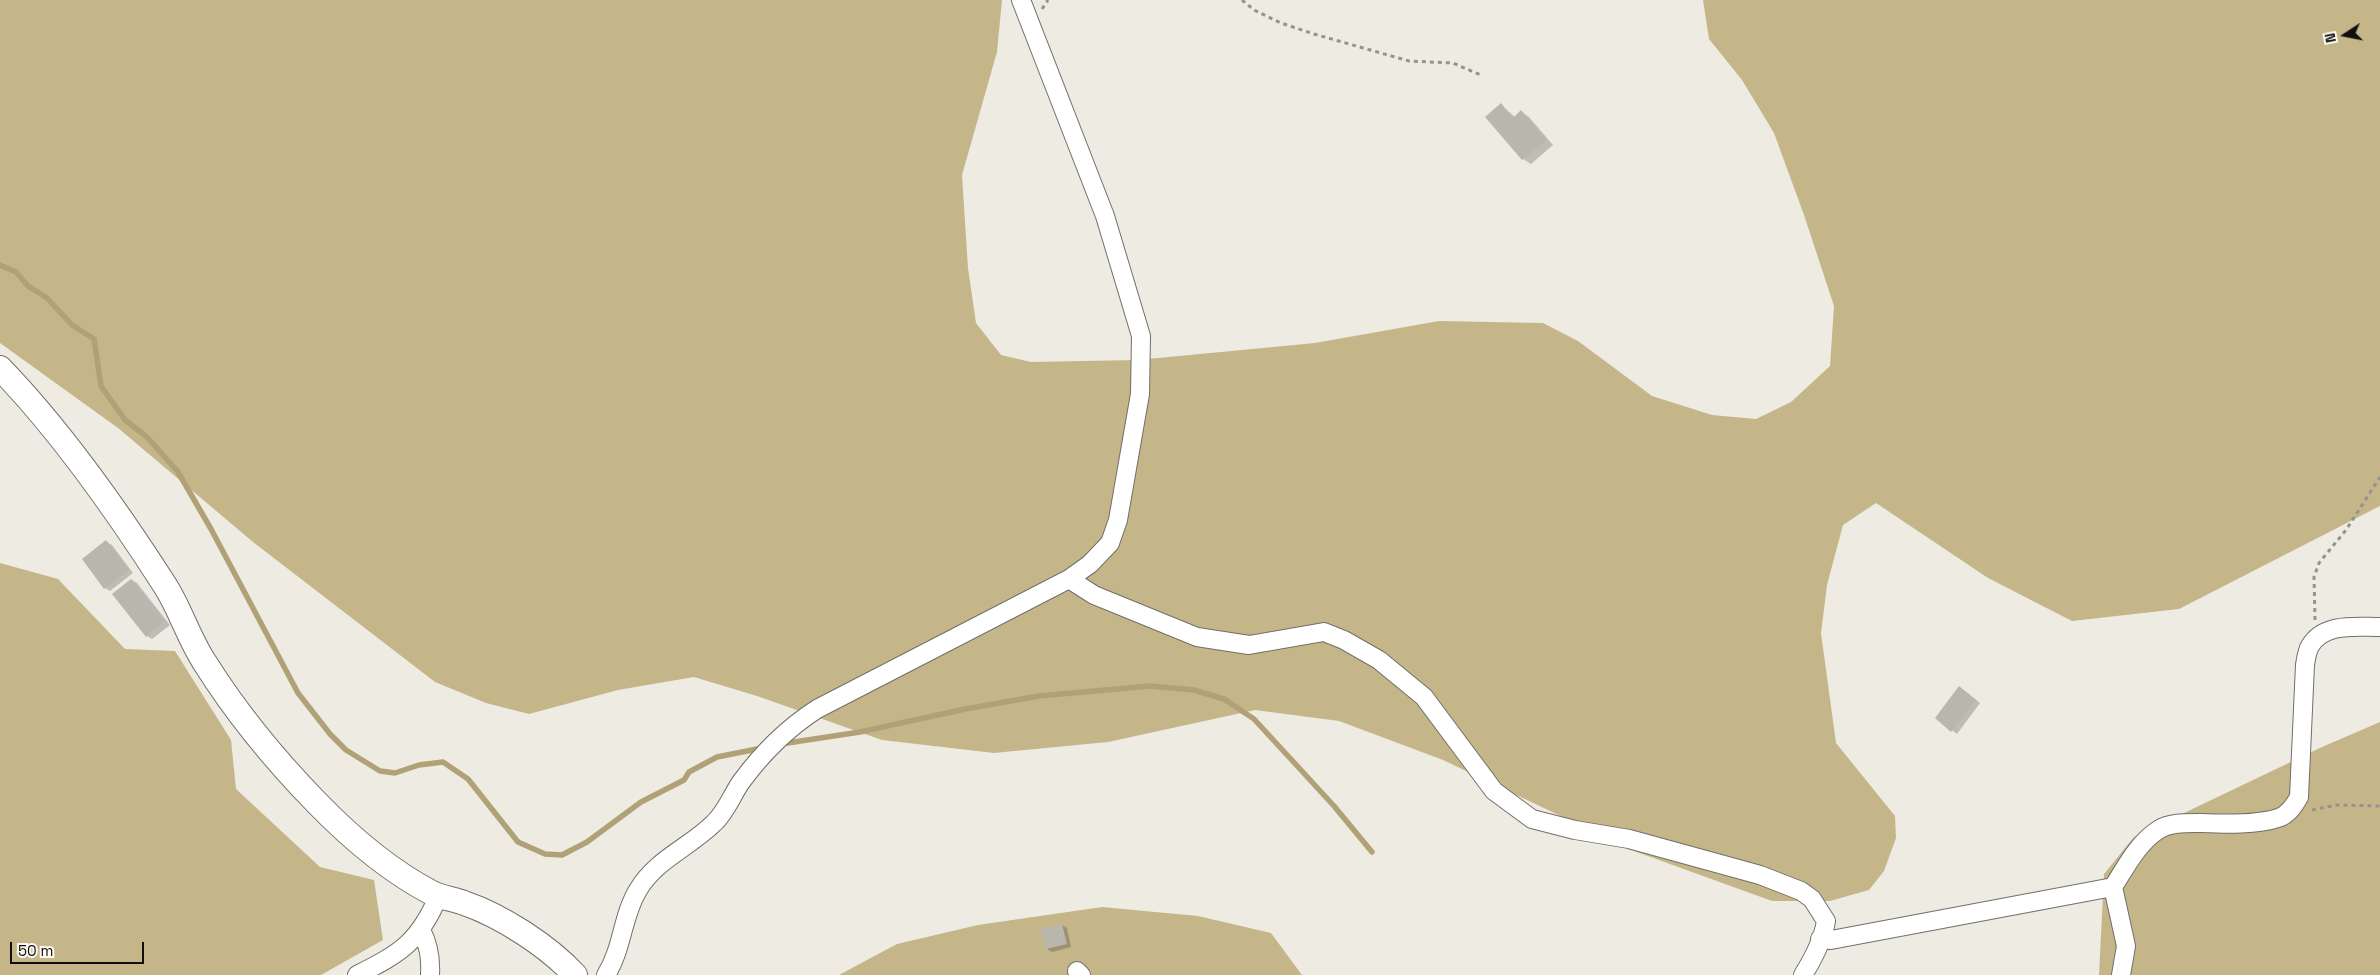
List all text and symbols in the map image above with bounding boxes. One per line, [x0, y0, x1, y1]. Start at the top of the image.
north arrow [2320, 10, 2370, 60]
text: N [2321, 32, 2340, 44]
scale bar [12, 932, 146, 964]
text: 50 m [18, 941, 53, 960]

